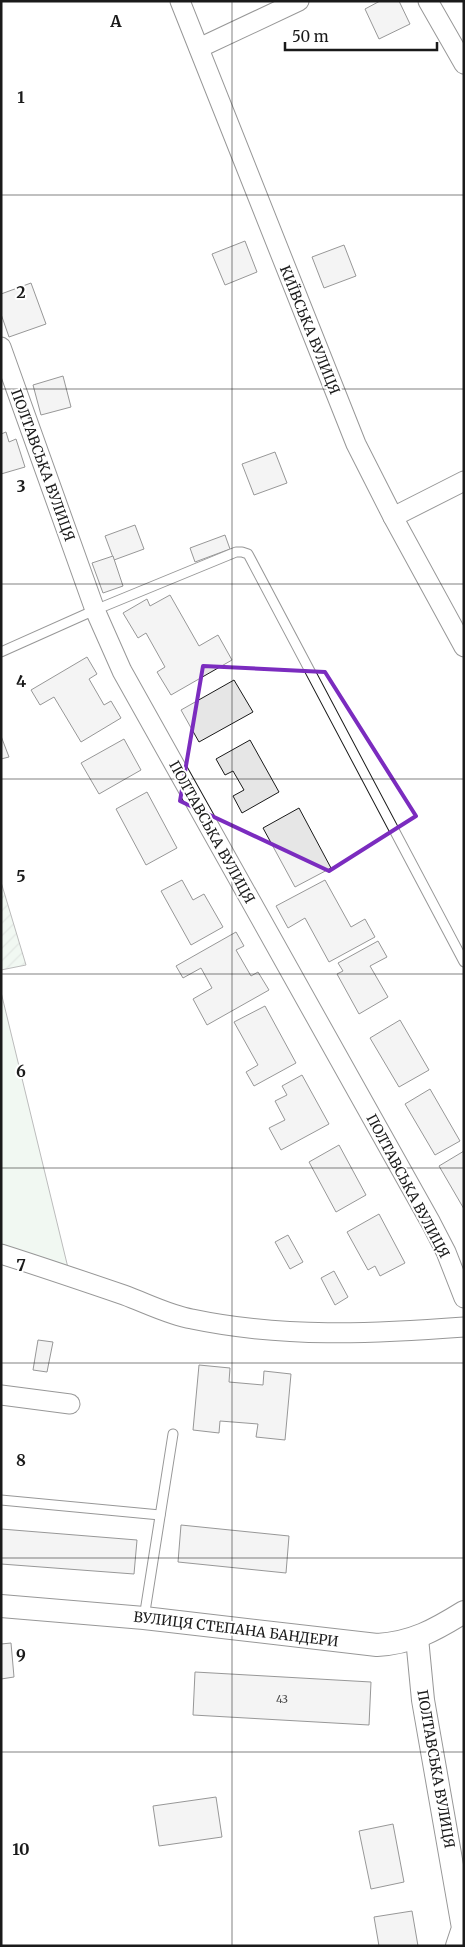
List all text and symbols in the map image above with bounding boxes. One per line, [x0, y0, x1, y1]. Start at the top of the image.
text: A [109, 11, 122, 31]
scale bar [285, 20, 438, 52]
text: 50 m [292, 27, 329, 46]
text: 1 [17, 87, 25, 107]
street label: КИЇВСЬКА ВУЛИЦЯ [276, 263, 344, 397]
text: 2 [16, 282, 26, 302]
street label: ПОЛТАВСЬКА ВУЛИЦЯ [7, 387, 79, 543]
text: 3 [16, 476, 26, 496]
text: 4 [16, 671, 26, 691]
street label: ПОЛТАВСЬКА ВУЛИЦЯ [165, 757, 259, 907]
text: 5 [16, 866, 26, 886]
text: 6 [16, 1061, 26, 1081]
street label: ПОЛТАВСЬКА ВУЛИЦЯ [362, 1111, 454, 1261]
text: 7 [16, 1255, 26, 1275]
text: 8 [16, 1450, 26, 1470]
street label: ВУЛИЦЯ СТЕПАНА БАНДЕРИ [132, 1607, 340, 1651]
text: 9 [16, 1645, 26, 1665]
street label: ПОЛТАВСЬКА ВУЛИЦЯ [413, 1688, 459, 1850]
house number: 43 [276, 1692, 288, 1706]
text: 10 [12, 1839, 30, 1859]

